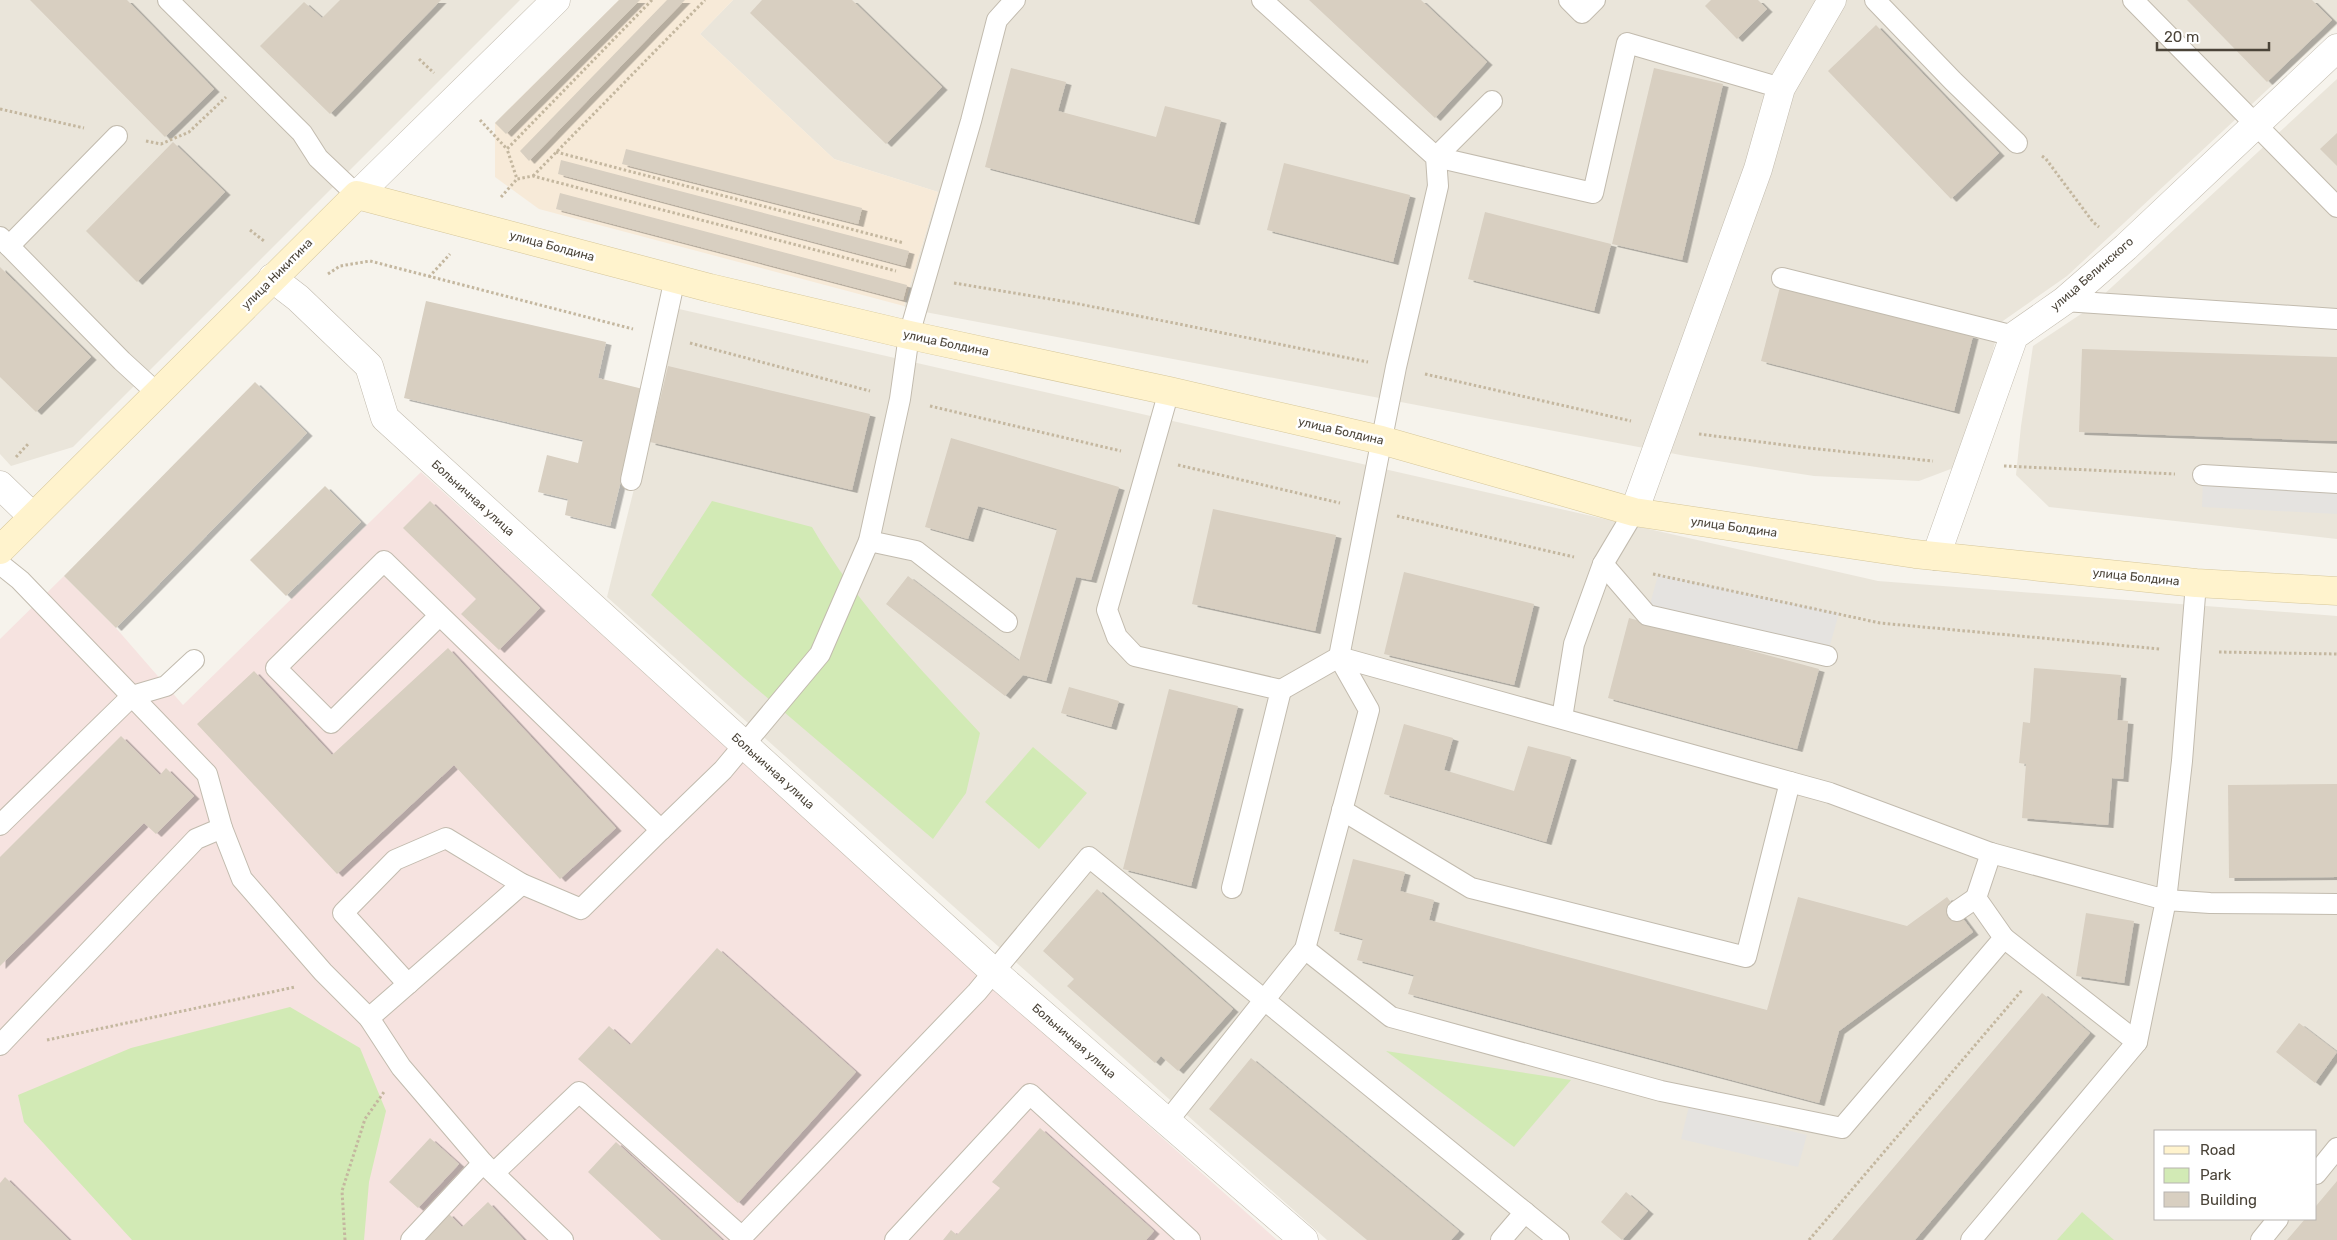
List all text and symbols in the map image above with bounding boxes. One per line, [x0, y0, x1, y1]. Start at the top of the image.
scale bar [2157, 20, 2270, 52]
text: 20 m [2164, 28, 2199, 46]
street label: улица Болдина [508, 228, 596, 264]
street label: улица Белинского [2048, 234, 2136, 314]
street label: улица Никитина [239, 236, 315, 312]
street label: улица Болдина [902, 327, 990, 359]
street label: улица Болдина [1297, 414, 1385, 448]
street label: Больничная улица [429, 457, 517, 539]
street label: улица Болдина [1690, 514, 1778, 540]
street label: улица Болдина [2092, 565, 2180, 589]
street label: Больничная улица [729, 730, 817, 812]
street label: Больничная улица [1029, 1001, 1119, 1081]
legend [2154, 1130, 2317, 1220]
text: Road [2200, 1141, 2236, 1159]
text: Park [2200, 1166, 2231, 1184]
text: Building [2200, 1191, 2257, 1209]

